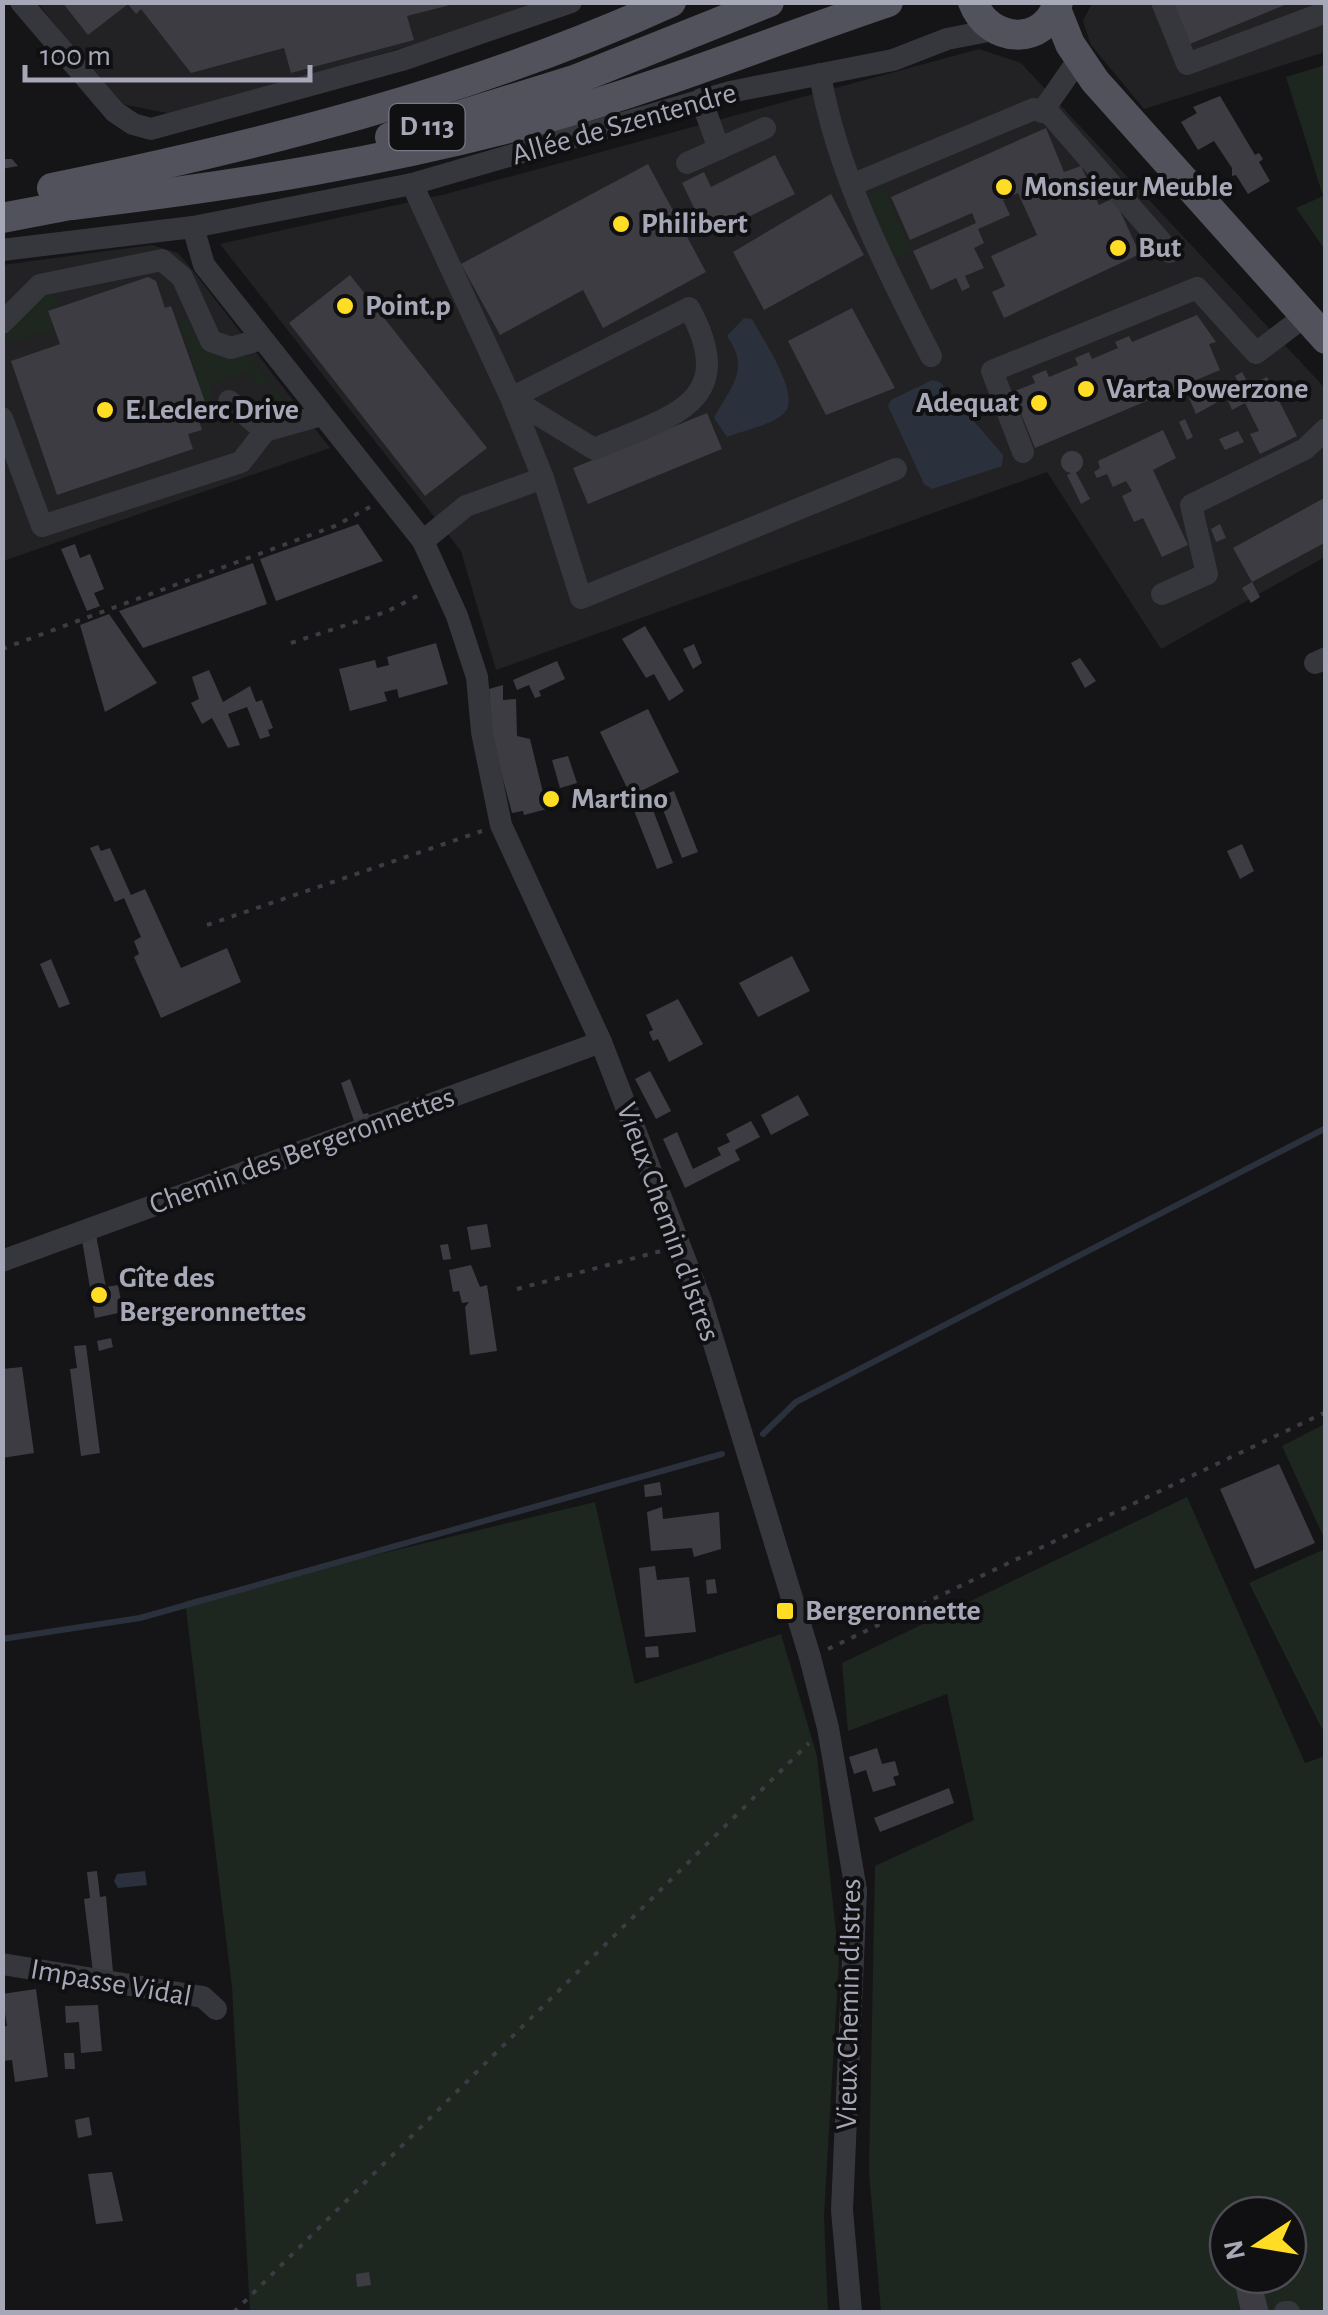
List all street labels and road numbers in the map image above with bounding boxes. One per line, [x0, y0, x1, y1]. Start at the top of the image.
street label: Allée de Szentendre [508, 78, 740, 170]
road number: D 113 [390, 104, 464, 150]
street label: Chemin des Bergeronnettes [146, 1082, 458, 1220]
street label: Vieux Chemin d'Istres [611, 1099, 725, 1345]
street label: Vieux Chemin d'Istres [832, 1878, 866, 2130]
street label: Impasse Vidal [28, 1954, 194, 2012]

